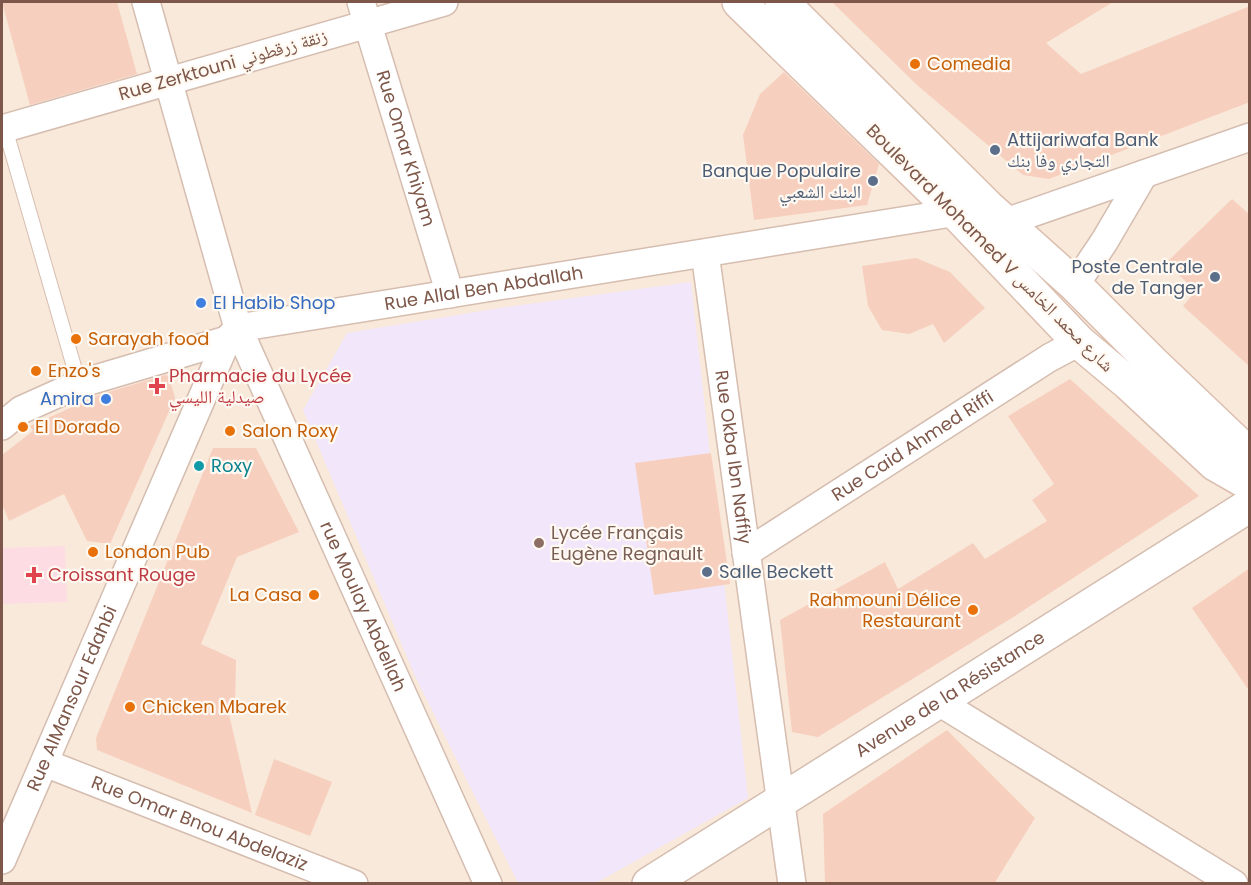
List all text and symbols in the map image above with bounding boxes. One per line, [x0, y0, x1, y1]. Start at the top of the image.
street label: Rue Zerktouni زنقة زرقطوني [116, 23, 331, 109]
place label: Comedia [927, 51, 1011, 76]
marker: Comedia [908, 57, 922, 71]
street label: Rue Omar Khiyam [370, 67, 442, 230]
street label: Boulevard Mohamed V شارع محمد الخامس [861, 118, 1120, 377]
place label: Attijariwafa Bank التجاري وفا بنك [1007, 127, 1159, 176]
marker: Attijariwafa Bank التجاري وفا بنك [988, 143, 1002, 157]
place label: Banque Populaire البنك الشعبي [702, 158, 861, 207]
marker: Banque Populaire البنك الشعبي [866, 174, 880, 188]
place label: Poste Centrale de Tanger [1072, 254, 1203, 300]
street label: Rue Allal Ben Abdallah [383, 260, 585, 316]
marker: Poste Centrale de Tanger [1208, 270, 1222, 284]
place label: El Habib Shop [213, 290, 335, 315]
marker: El Habib Shop [194, 296, 208, 310]
place label: Sarayah food [88, 326, 209, 351]
marker: Sarayah food [69, 332, 83, 346]
place label: Enzo's [48, 358, 101, 383]
place label: Pharmacie du Lycée صيدلية الليسي [169, 363, 352, 412]
marker: Enzo's [29, 364, 43, 378]
street label: Rue Okba Ibn Naffiy [709, 368, 758, 546]
marker: Pharmacie du Lycée صيدلية الليسي [150, 379, 164, 393]
street label: Rue Caid Ahmed Riffi [826, 384, 998, 507]
place label: Amira [40, 386, 94, 411]
marker: Amira [99, 392, 113, 406]
place label: El Dorado [35, 414, 120, 439]
place label: Salon Roxy [242, 418, 338, 443]
marker: El Dorado [16, 420, 30, 434]
marker: Salon Roxy [223, 424, 237, 438]
place label: Roxy [211, 453, 252, 478]
marker: Roxy [192, 459, 206, 473]
street label: rue Moulay Abdellah [314, 517, 413, 696]
place label: Lycée Français Eugène Regnault [551, 520, 703, 566]
marker: Lycée Français Eugène Regnault [532, 536, 546, 550]
place label: London Pub [105, 539, 210, 564]
marker: London Pub [86, 545, 100, 559]
place label: Salle Beckett [719, 559, 833, 584]
place label: Croissant Rouge [48, 562, 196, 587]
marker: Salle Beckett [700, 565, 714, 579]
marker: Croissant Rouge [25, 566, 43, 584]
place label: La Casa [230, 582, 302, 607]
place label: Rahmouni Délice Restaurant [809, 587, 961, 633]
marker: La Casa [307, 588, 321, 602]
street label: Rue AlMansour Edahbi [20, 602, 123, 795]
marker: Rahmouni Délice Restaurant [966, 603, 980, 617]
street label: Avenue de la Résistance [850, 624, 1049, 763]
place label: Chicken Mbarek [142, 694, 287, 719]
marker: Chicken Mbarek [123, 700, 137, 714]
street label: Rue Omar Bnou Abdelaziz [88, 769, 312, 877]

